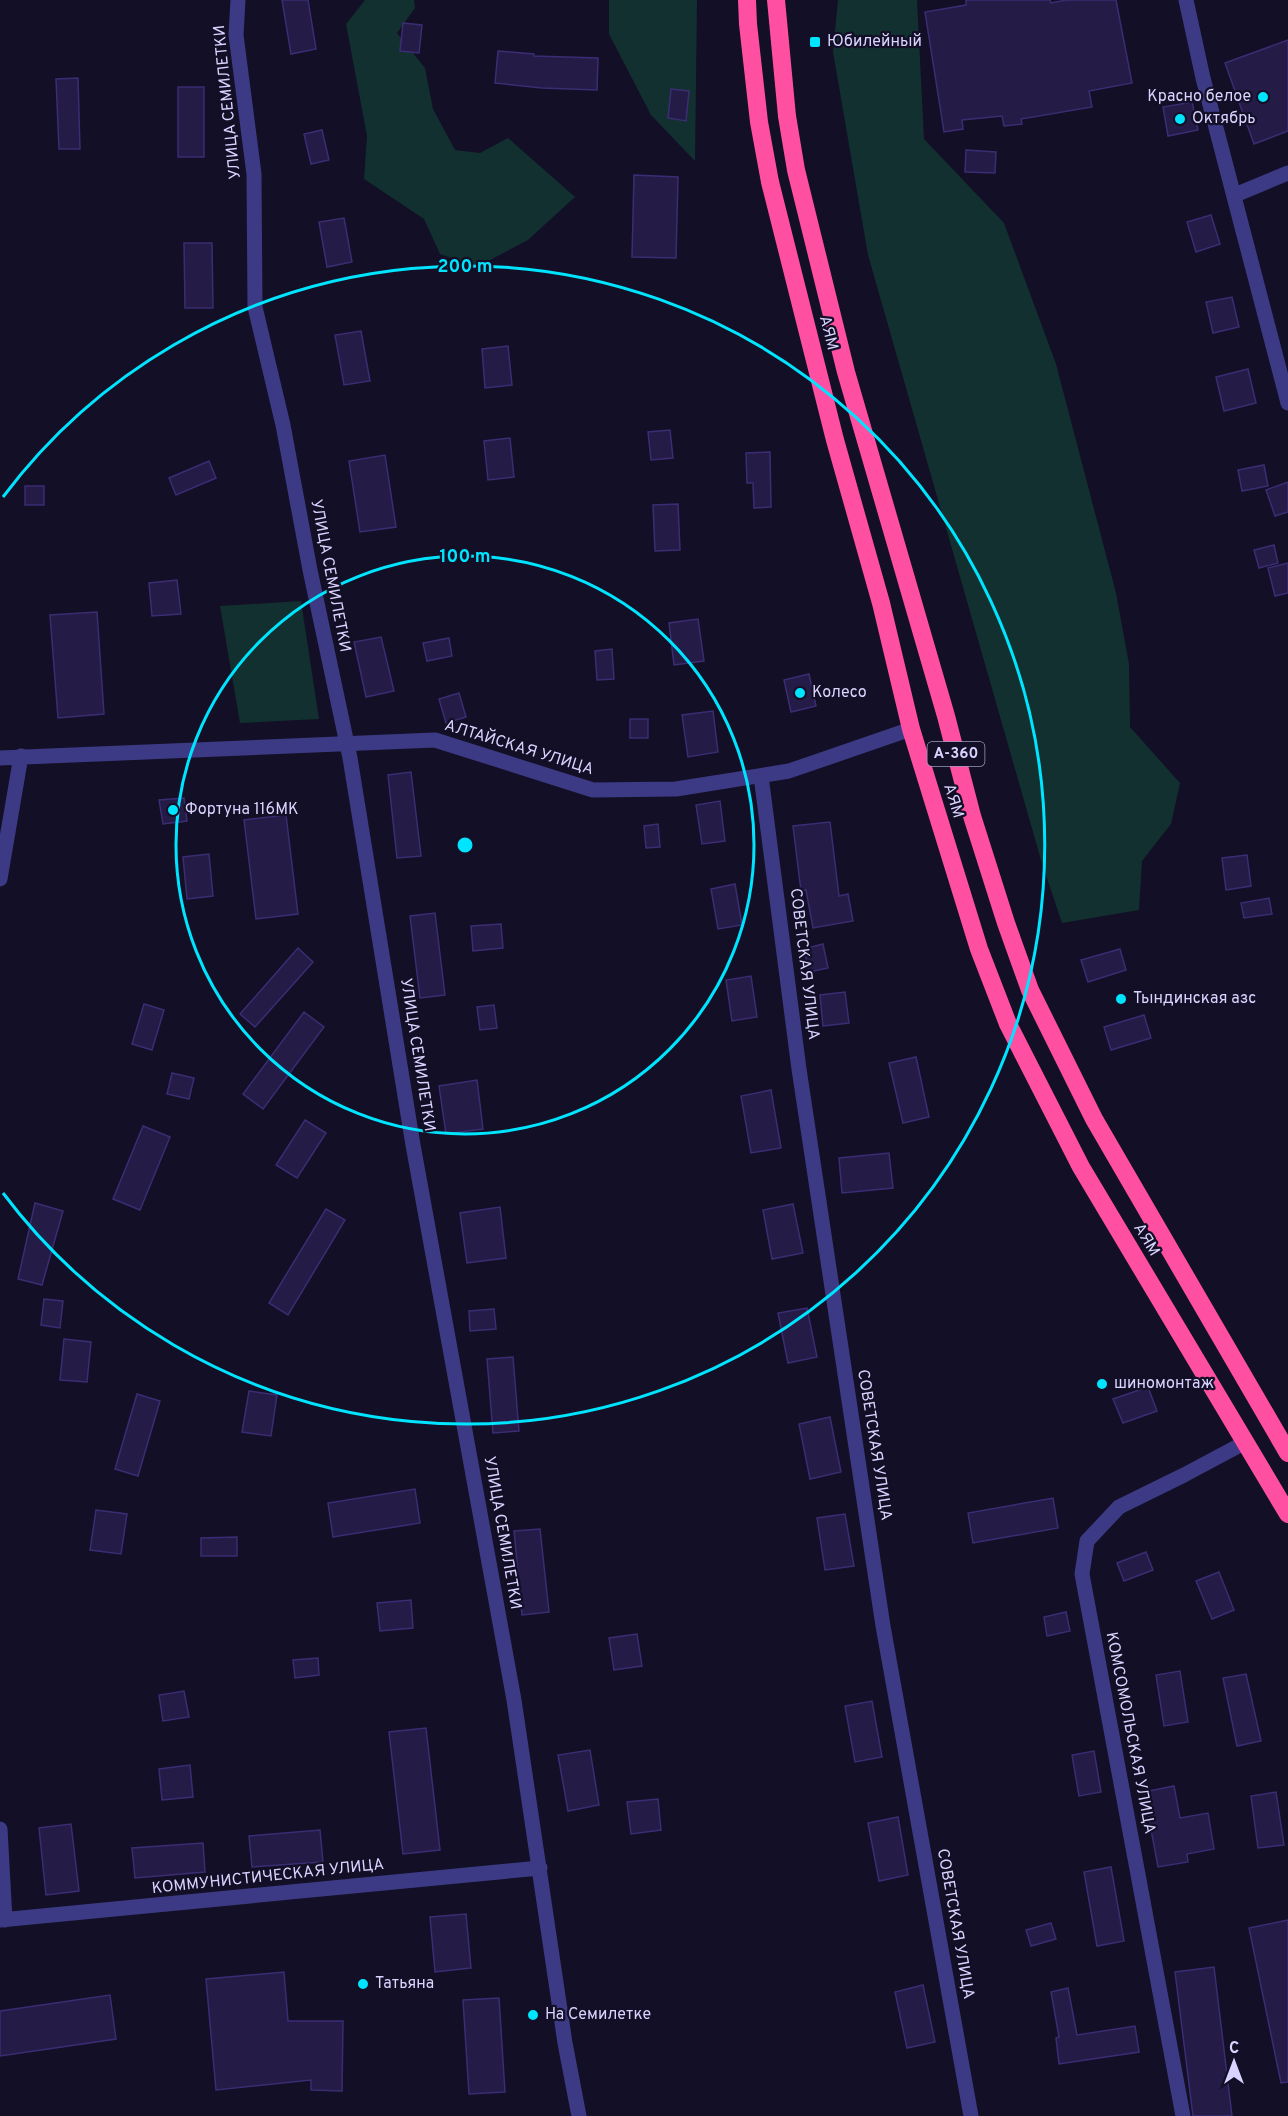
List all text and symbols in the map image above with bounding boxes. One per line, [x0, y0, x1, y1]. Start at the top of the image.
street label: УЛИЦА СЕМИЛЕТКИ [210, 24, 246, 180]
place label: Юбилейный [827, 32, 922, 52]
marker: Юбилейный [808, 35, 822, 49]
place label: Красно белое [1147, 87, 1251, 107]
marker: Красно белое [1256, 90, 1270, 104]
place label: Октябрь [1192, 109, 1256, 129]
marker: Октябрь [1173, 112, 1187, 126]
text: 200 m [437, 256, 493, 279]
street label: АЯМ [814, 314, 842, 352]
street label: УЛИЦА СЕМИЛЕТКИ [305, 498, 355, 654]
text: 100 m [439, 546, 491, 569]
place label: Колесо [812, 683, 867, 703]
marker: Колесо [793, 686, 807, 700]
street label: АЛТАЙСКАЯ УЛИЦА [442, 714, 597, 780]
road number: А-360 [928, 742, 984, 766]
street label: АЯМ [938, 781, 968, 821]
place label: Фортуна 116МК [185, 800, 299, 820]
marker: Фортуна 116МК [166, 803, 180, 817]
centre of rings [455, 835, 475, 855]
street label: СОВЕТСКАЯ УЛИЦА [785, 887, 823, 1041]
street label: УЛИЦА СЕМИЛЕТКИ [395, 977, 439, 1133]
place label: Тындинская азс [1133, 989, 1256, 1009]
marker: Тындинская азс [1114, 992, 1128, 1006]
street label: АЯМ [1128, 1220, 1164, 1260]
street label: СОВЕТСКАЯ УЛИЦА [852, 1368, 896, 1522]
place label: шиномонтаж [1114, 1374, 1214, 1394]
marker: шиномонтаж [1095, 1377, 1109, 1391]
street label: УЛИЦА СЕМИЛЕТКИ [479, 1455, 525, 1611]
street label: КОМСОМОЛЬСКАЯ УЛИЦА [1101, 1630, 1159, 1836]
street label: СОВЕТСКАЯ УЛИЦА [932, 1847, 978, 2001]
street label: КОММУНИСТИЧЕСКАЯ УЛИЦА [151, 1855, 385, 1899]
place label: Татьяна [375, 1974, 434, 1994]
marker: Татьяна [356, 1977, 370, 1991]
place label: На Семилетке [545, 2005, 651, 2025]
marker: На Семилетке [526, 2008, 540, 2022]
north arrow [1204, 2032, 1264, 2092]
text: С [1229, 2039, 1239, 2059]

